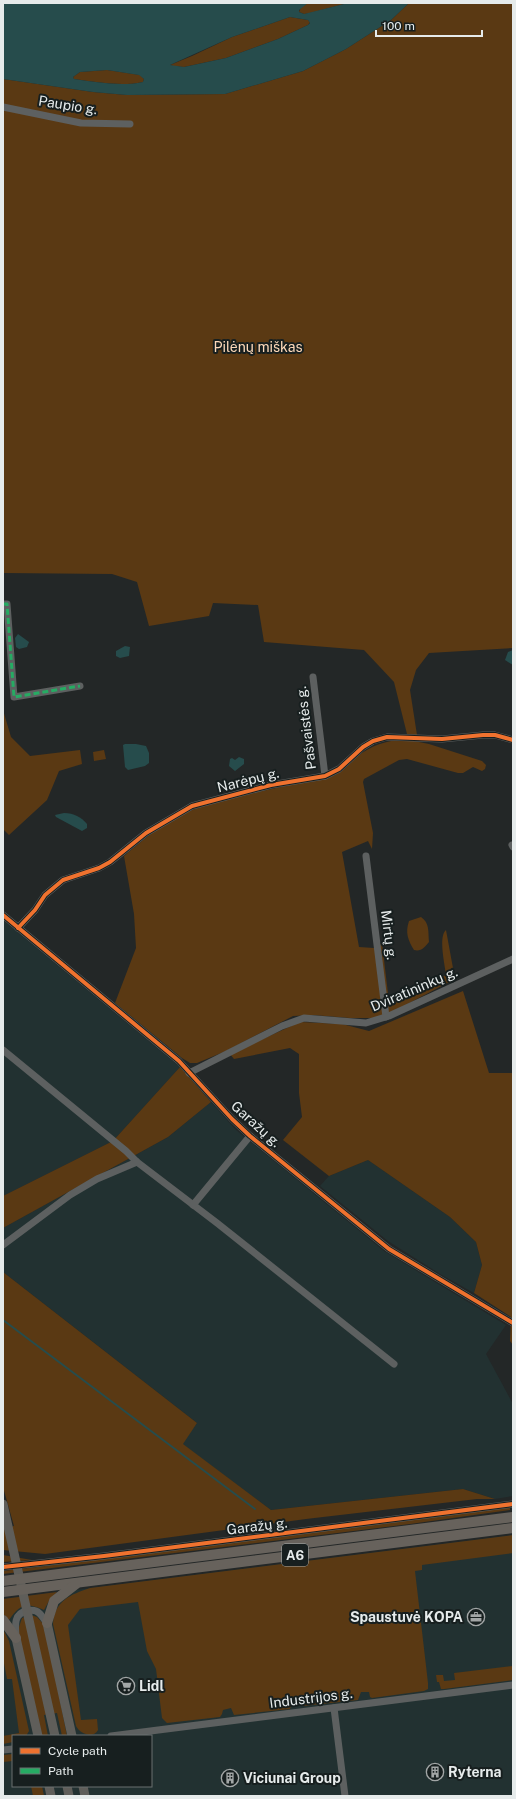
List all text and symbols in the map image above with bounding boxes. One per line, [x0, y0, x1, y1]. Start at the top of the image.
scale bar [376, 12, 482, 38]
text: 100 m [382, 19, 415, 33]
street label: Paupio g. [37, 92, 99, 118]
park label: Pilėnų miškas [214, 339, 302, 355]
street label: Pašvaistės g. [293, 685, 319, 771]
street label: Narėpų g. [215, 765, 281, 795]
street label: Mirtų g. [378, 909, 400, 961]
street label: Dviratininkų g. [368, 964, 460, 1014]
street label: Garažų g. [228, 1098, 284, 1150]
street label: Garažų g. [226, 1514, 288, 1538]
road number: A6 [282, 1544, 308, 1566]
office icon: Spaustuvė KOPA [466, 1607, 486, 1627]
place label: Spaustuvė KOPA [350, 1609, 463, 1625]
supermarket icon: Lidl [116, 1676, 136, 1696]
place label: Lidl [139, 1678, 164, 1694]
street label: Industrijos g. [268, 1685, 354, 1711]
legend [12, 1735, 152, 1787]
text: Cycle path [48, 1744, 107, 1758]
building icon: Ryterna [425, 1762, 445, 1782]
text: Path [48, 1764, 74, 1778]
place label: Ryterna [448, 1764, 502, 1780]
building icon: Viciunai Group [220, 1768, 240, 1788]
place label: Viciunai Group [243, 1770, 341, 1786]

